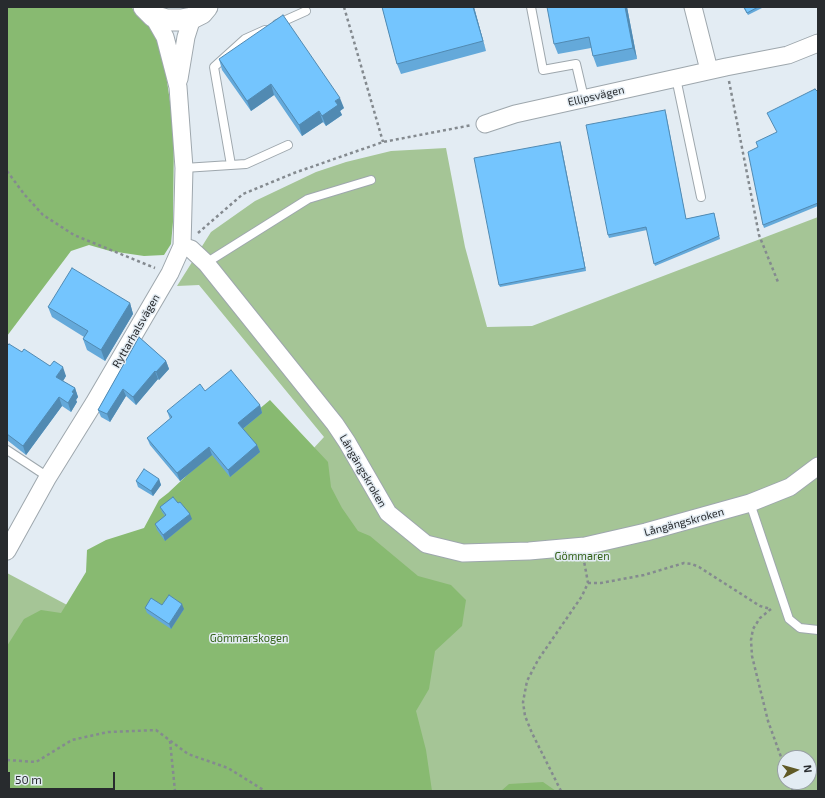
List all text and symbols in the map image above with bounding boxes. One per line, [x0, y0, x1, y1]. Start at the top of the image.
street label: Ellipsvägen [566, 83, 626, 109]
street label: Ryttarhalsvägen [110, 292, 162, 370]
street label: Långängskroken [337, 432, 389, 510]
street label: Långängskroken [643, 505, 725, 539]
park label: Gömmaren [554, 549, 610, 563]
park label: Gömmarskogen [210, 631, 288, 645]
north arrow [777, 750, 817, 790]
scale bar [10, 764, 117, 790]
text: N [802, 764, 815, 773]
text: 50 m [15, 772, 42, 786]

